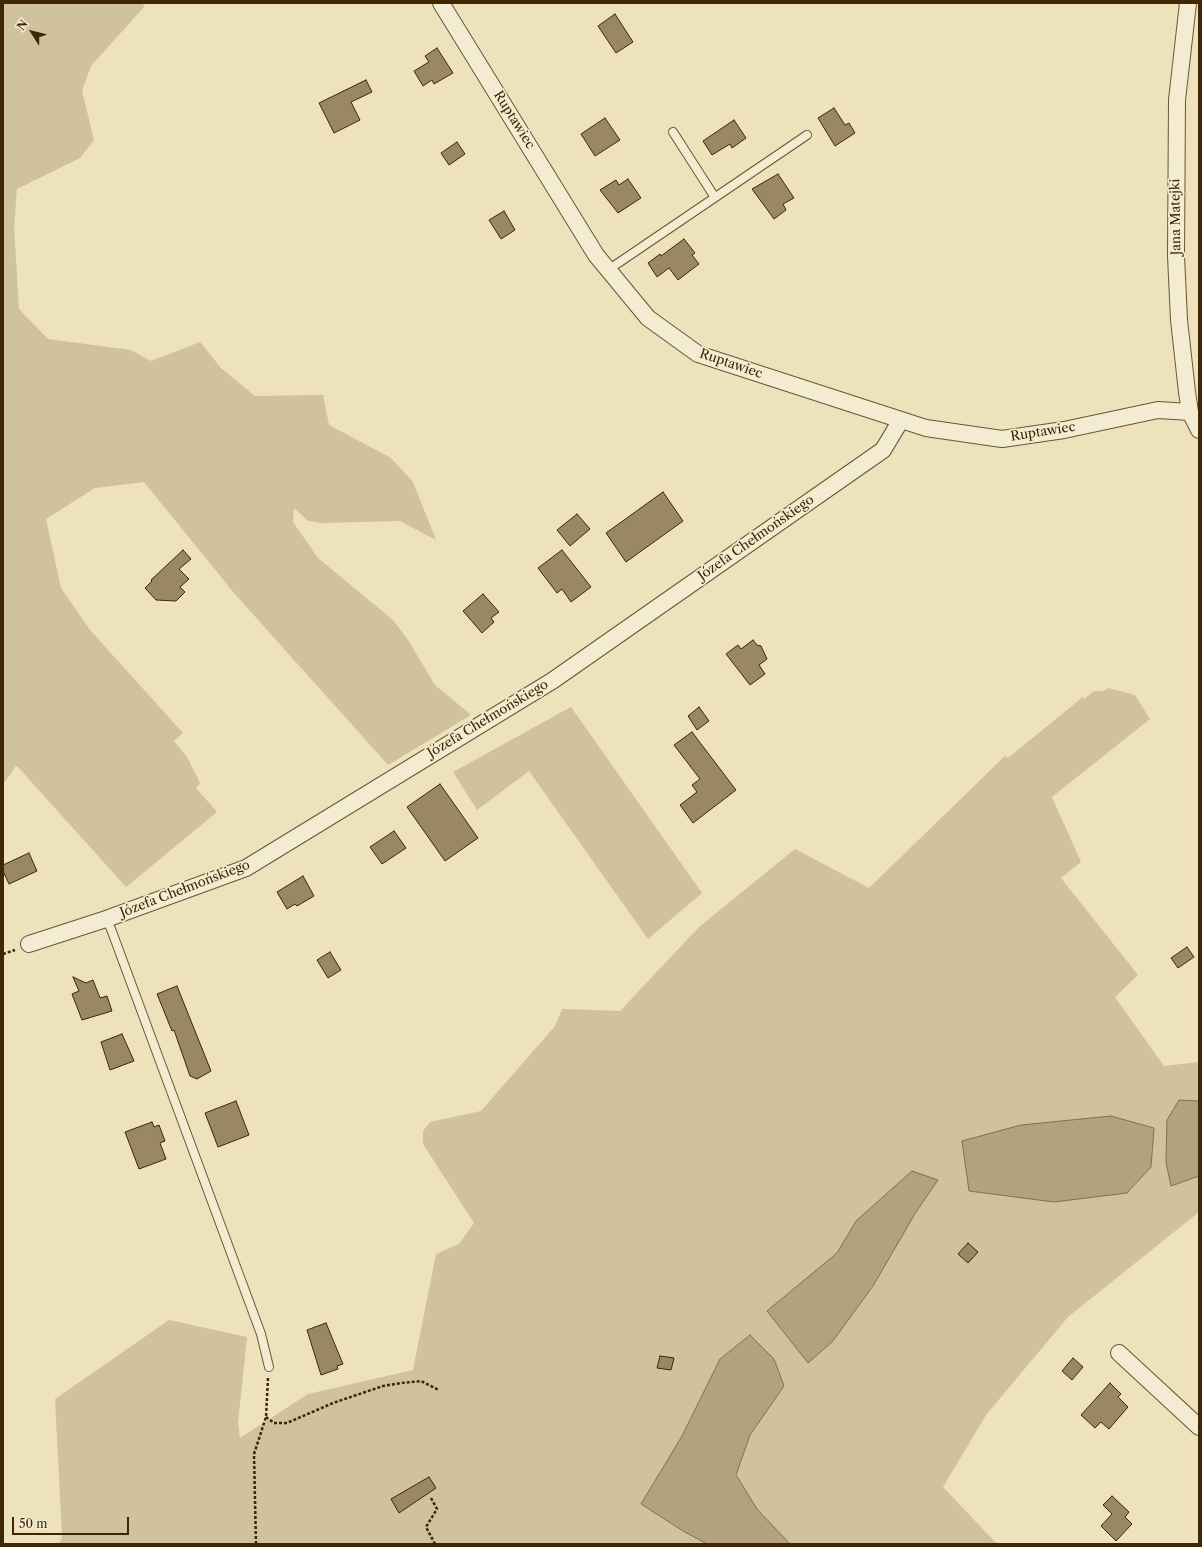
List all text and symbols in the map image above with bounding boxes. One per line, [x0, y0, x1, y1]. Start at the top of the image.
north arrow [12, 12, 52, 52]
text: N [14, 17, 31, 33]
street label: Ruptawiec [490, 88, 538, 152]
street label: Jana Matejki [1168, 179, 1184, 255]
street label: Ruptawiec [698, 346, 764, 382]
street label: Ruptawiec [1009, 419, 1077, 445]
street label: Józefa Chełmońskiego [695, 492, 817, 584]
street label: Józefa Chełmońskiego [425, 677, 551, 761]
street label: Józefa Chełmońskiego [118, 857, 252, 921]
scale bar [14, 1509, 131, 1535]
text: 50 m [19, 1516, 48, 1531]

